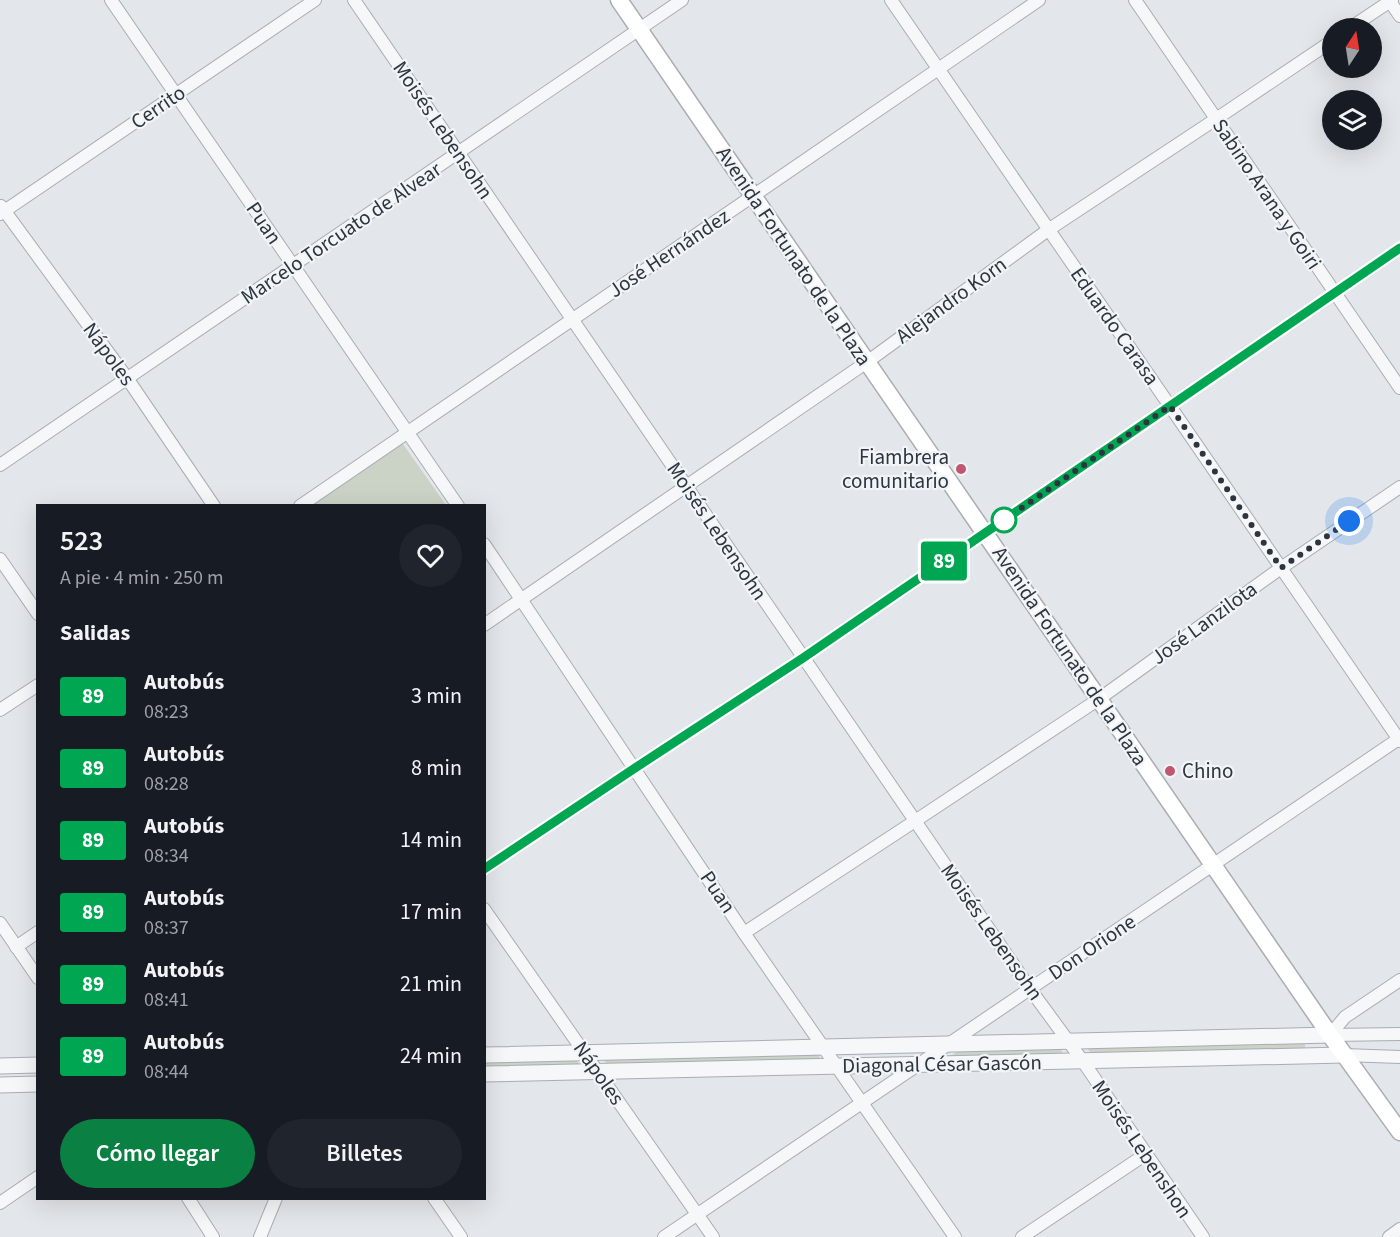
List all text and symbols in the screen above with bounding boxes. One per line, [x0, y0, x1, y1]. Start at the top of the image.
north arrow [1322, 18, 1382, 78]
map controls [1322, 18, 1382, 150]
street label: Moisés Lebensohn [386, 55, 500, 205]
street label: Cerrito [125, 78, 191, 136]
button: layers [1322, 90, 1382, 150]
street label: Sabino Arana y Goiri [1205, 112, 1329, 276]
street label: Avenida Fortunato de la Plaza [709, 140, 879, 372]
street label: Marcelo Torcuato de Alvear [235, 154, 448, 311]
street label: Puan [239, 196, 289, 250]
street label: José Hernández [602, 201, 736, 305]
street label: Alejandro Korn [889, 249, 1013, 351]
street label: Eduardo Carasa [1063, 261, 1167, 391]
street label: Nápoles [76, 316, 142, 392]
place label: Fiambrera comunitario [842, 442, 949, 496]
street label: Moisés Lebensohn [660, 456, 774, 606]
marker: Fiambrera comunitario [954, 462, 968, 476]
your location [1334, 506, 1364, 536]
unlabelled marker [991, 507, 1017, 533]
text: 523 [60, 521, 103, 561]
button: heart [399, 524, 462, 587]
street label: Avenida Fortunato de la Plaza [985, 540, 1155, 772]
line badge: 89 [917, 542, 971, 580]
text: 89 [933, 546, 955, 576]
text: A pie · 4 min · 250 m [60, 564, 224, 592]
street label: José Lanzilota [1145, 574, 1263, 672]
text: Salidas [60, 617, 130, 649]
text: Autobús [144, 666, 224, 698]
text: 3 min [411, 680, 462, 712]
text: 89 [82, 681, 104, 711]
text: 08:23 [144, 698, 189, 726]
text: Autobús [144, 738, 224, 770]
text: 8 min [411, 752, 462, 784]
text: 89 [82, 753, 104, 783]
place label: Chino [1182, 756, 1233, 786]
marker: Chino [1163, 764, 1177, 778]
text: 08:28 [144, 770, 189, 798]
text: Autobús [144, 810, 224, 842]
text: 14 min [400, 824, 462, 856]
text: 89 [82, 825, 104, 855]
text: 08:34 [144, 842, 189, 870]
street label: Moisés Lebensohn [934, 857, 1050, 1007]
street label: Puan [693, 865, 743, 919]
text: Autobús [144, 882, 224, 914]
text: 17 min [400, 896, 462, 928]
text: 89 [82, 897, 104, 927]
street label: Don Orione [1042, 907, 1142, 987]
text: 08:37 [144, 914, 189, 942]
text: Autobús [144, 954, 224, 986]
text: 21 min [400, 968, 462, 1000]
text: 89 [82, 969, 104, 999]
text: 08:41 [144, 986, 189, 1014]
text: Autobús [144, 1026, 224, 1058]
street label: Nápoles [566, 1035, 632, 1111]
text: 24 min [400, 1040, 462, 1072]
text: 89 [82, 1041, 104, 1071]
street label: Diagonal César Gascón [842, 1047, 1042, 1081]
text: 08:44 [144, 1058, 189, 1086]
street label: Moisés Lebenshon [1085, 1074, 1199, 1224]
button: Cómo llegar [60, 1119, 255, 1188]
button: Billetes [267, 1119, 462, 1188]

